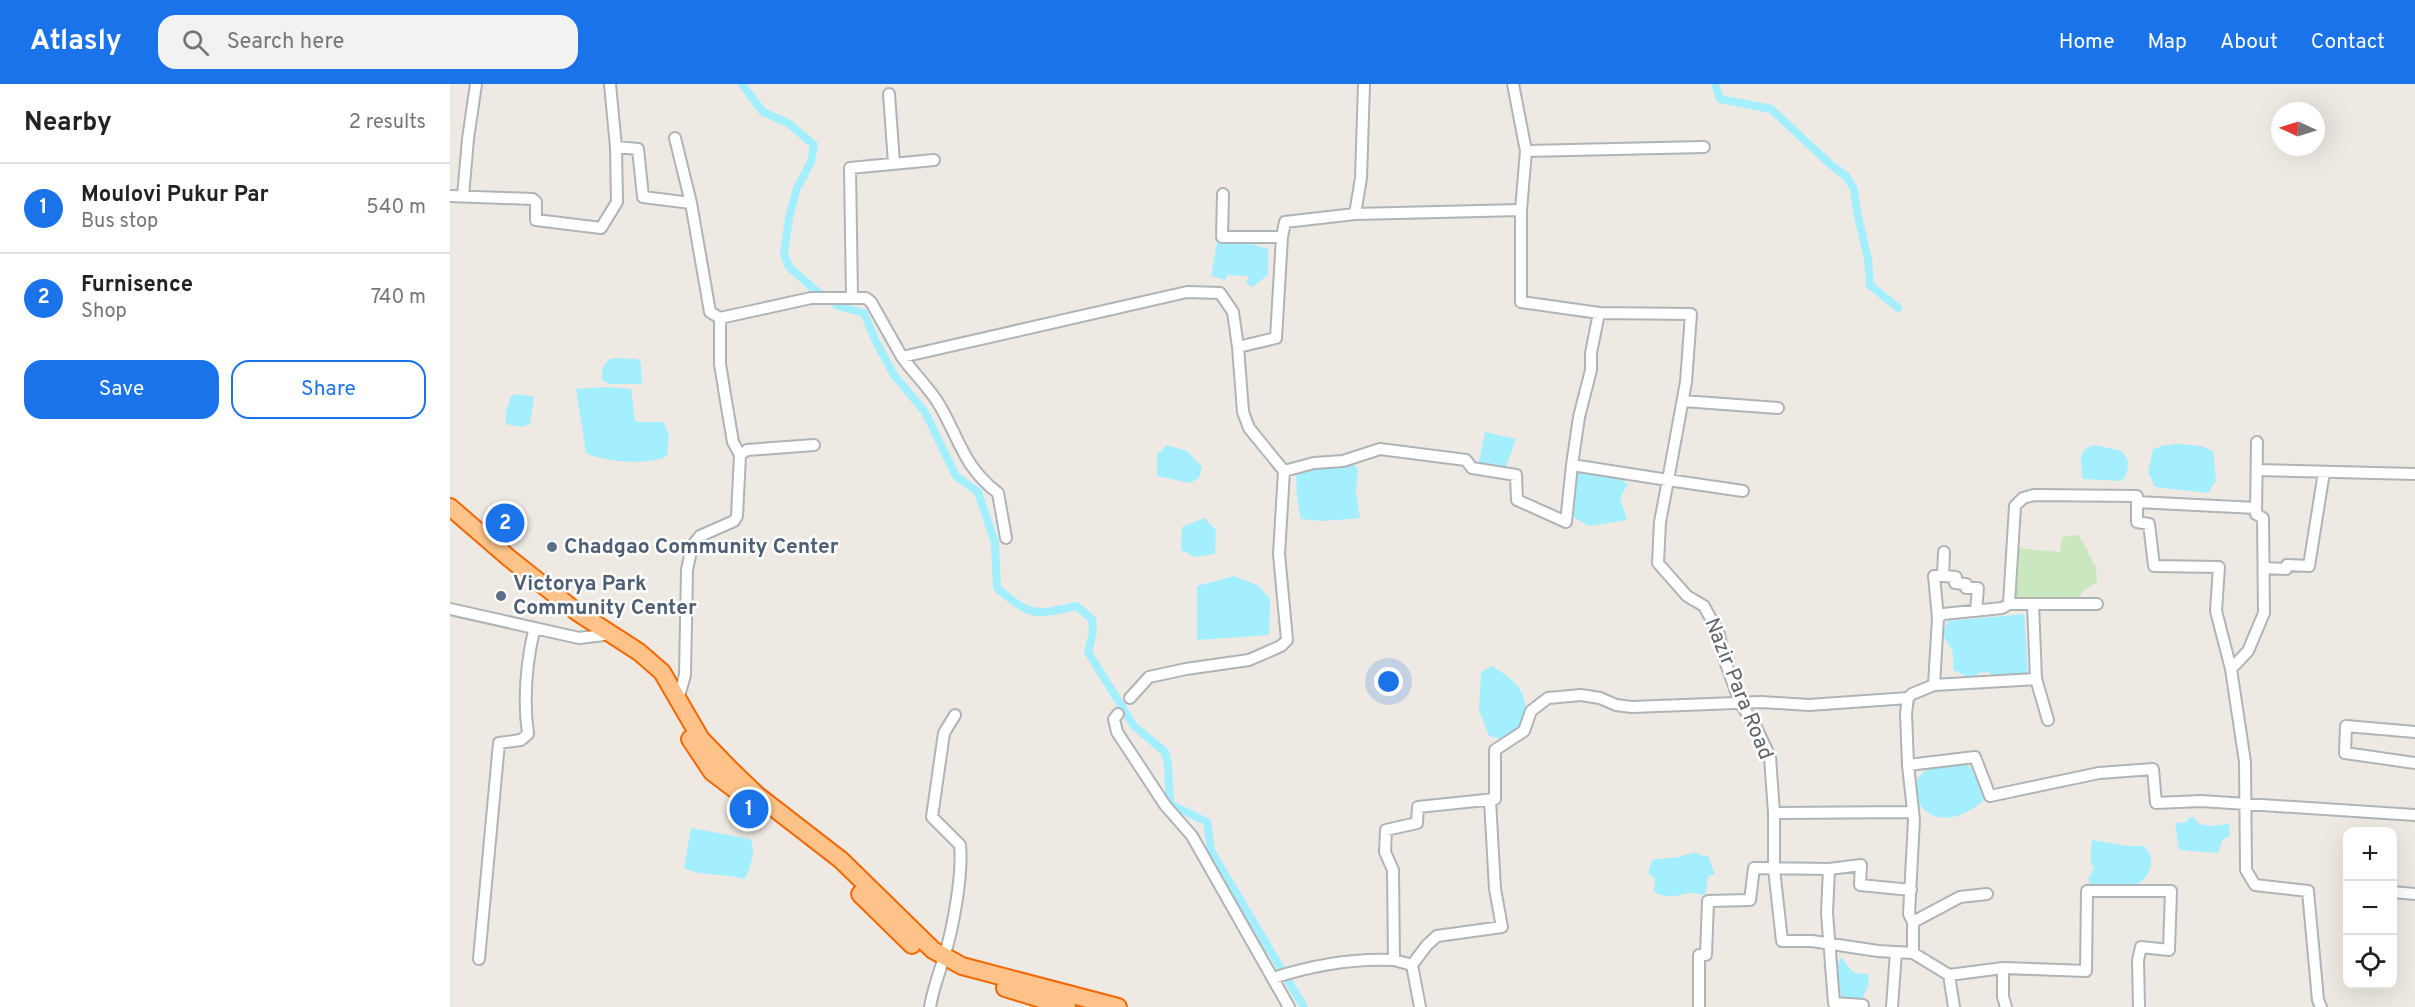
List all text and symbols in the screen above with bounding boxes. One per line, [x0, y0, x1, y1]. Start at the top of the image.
search box [158, 15, 578, 69]
text: Atlasly [30, 24, 122, 60]
icon: search [179, 26, 212, 59]
text: Search here [227, 29, 344, 56]
text: Home [2059, 29, 2115, 56]
text: Map [2148, 29, 2187, 56]
text: About [2220, 29, 2278, 56]
text: Contact [2311, 29, 2385, 56]
north arrow [2271, 102, 2325, 156]
text: Nearby [24, 107, 112, 140]
text: 2 results [349, 110, 426, 136]
text: Moulovi Pukur Par [81, 182, 269, 209]
text: 1 [40, 195, 48, 221]
text: 540 m [366, 195, 426, 221]
text: Bus stop [81, 209, 158, 235]
text: Furnisence [81, 272, 193, 299]
text: 2 [37, 285, 50, 311]
text: 740 m [371, 285, 426, 311]
text: Shop [81, 299, 127, 325]
button: Save [24, 360, 219, 419]
button: Share [231, 360, 426, 419]
pin: 2 [486, 500, 524, 546]
place label: Chadgao Community Center [564, 534, 839, 561]
marker: Chadgao Community Center [545, 540, 559, 554]
place label: Victorya Park Community Center [513, 571, 697, 622]
marker: Victorya Park Community Center [494, 589, 508, 603]
street label: Nazir Para Road [1697, 614, 1779, 764]
your location [1374, 667, 1403, 696]
pin: 1 [730, 786, 768, 832]
map controls [2343, 827, 2397, 989]
button: + [2343, 827, 2397, 881]
button: − [2343, 881, 2397, 935]
button: locate [2343, 935, 2397, 989]

